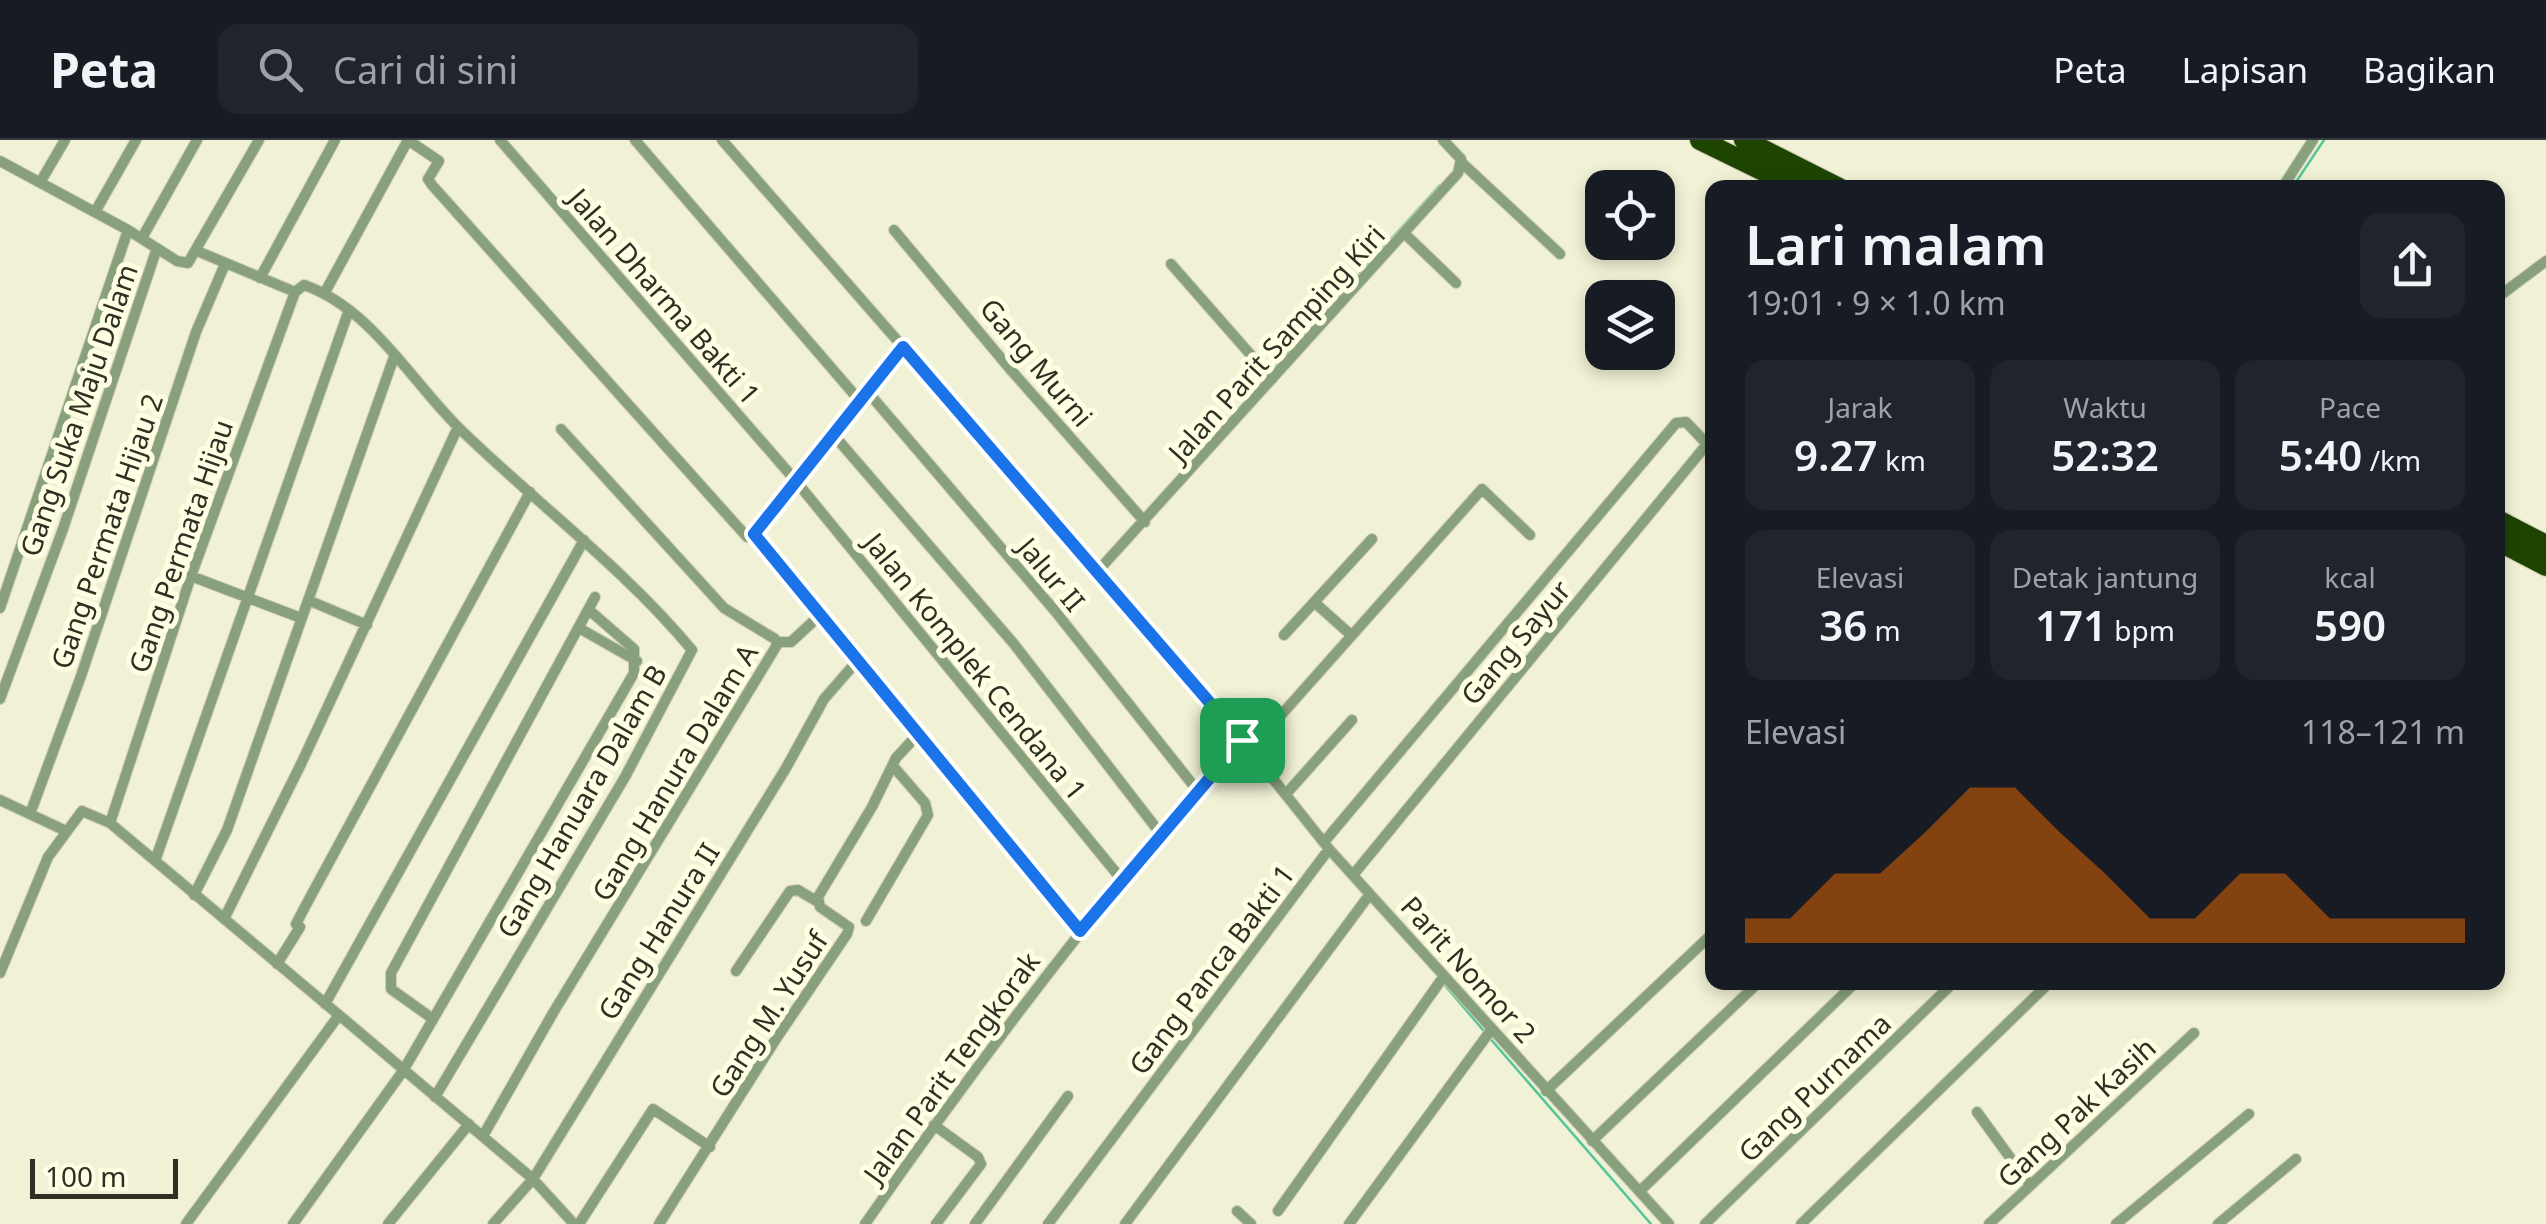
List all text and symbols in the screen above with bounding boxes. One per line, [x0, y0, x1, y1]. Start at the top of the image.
search box [218, 24, 918, 114]
text: Peta [50, 37, 158, 102]
icon: search [253, 42, 308, 97]
text: Cari di sini [333, 43, 518, 95]
text: Peta [2053, 46, 2127, 93]
text: Lapisan [2182, 46, 2308, 93]
text: Bagikan [2363, 46, 2496, 93]
map controls [1585, 170, 1675, 370]
button: locate [1585, 170, 1675, 260]
street label: Jalan Dharma Bakti 1 [559, 178, 769, 412]
text: Lari malam [1745, 206, 2046, 281]
button: share [2360, 213, 2465, 318]
street label: Jalan Parit Samping Kiri [1157, 216, 1393, 472]
street label: Gang Suka Maju Dalam [10, 259, 146, 561]
button: layers [1585, 280, 1675, 370]
text: 19:01 · 9 × 1.0 km [1745, 281, 2006, 324]
street label: Gang Murni [972, 290, 1102, 434]
street label: Gang Permata Hijau 2 [41, 388, 171, 674]
text: Jarak [1827, 388, 1893, 426]
text: Waktu [2063, 388, 2147, 426]
text: Pace [2319, 388, 2381, 426]
street label: Gang Permata Hijau [119, 414, 241, 678]
text: 9.27 [1794, 426, 1878, 483]
text: 52:32 [2051, 426, 2159, 483]
text: 5:40 [2279, 426, 2362, 483]
text: km [1878, 441, 1926, 479]
text: /km [2362, 441, 2421, 479]
street label: Jalan Komplek Cendana 1 [854, 522, 1096, 808]
street label: Jalur II [1008, 527, 1094, 619]
text: Elevasi [1816, 558, 1904, 596]
text: Detak jantung [2012, 558, 2198, 596]
text: kcal [2324, 558, 2376, 596]
street label: Gang Sayur [1452, 571, 1579, 712]
text: 36 [1819, 596, 1867, 653]
text: 171 [2035, 596, 2107, 653]
text: 590 [2314, 596, 2386, 653]
text: m [1867, 611, 1901, 649]
text: bpm [2107, 611, 2175, 649]
street label: Gang Hanura Dalam A [582, 636, 766, 908]
street label: Gang Hanuara Dalam B [487, 658, 675, 944]
pin [1200, 698, 1285, 783]
text: Elevasi [1745, 710, 1846, 753]
text: 118–121 m [2301, 710, 2465, 753]
icon: arrive [1215, 713, 1270, 768]
street label: Gang Hanura II [588, 835, 728, 1027]
street label: Gang Panca Bakti 1 [1119, 856, 1303, 1082]
street label: Parit Nomor 2 [1393, 888, 1545, 1050]
street label: Gang M. Yusuf [700, 923, 837, 1104]
street label: Jalan Parit Tengkorak [852, 944, 1048, 1193]
street label: Gang Purnama [1729, 1004, 1899, 1170]
street label: Gang Pak Kasih [1989, 1029, 2163, 1195]
scale bar [30, 1154, 178, 1198]
text: 100 m [45, 1157, 127, 1195]

